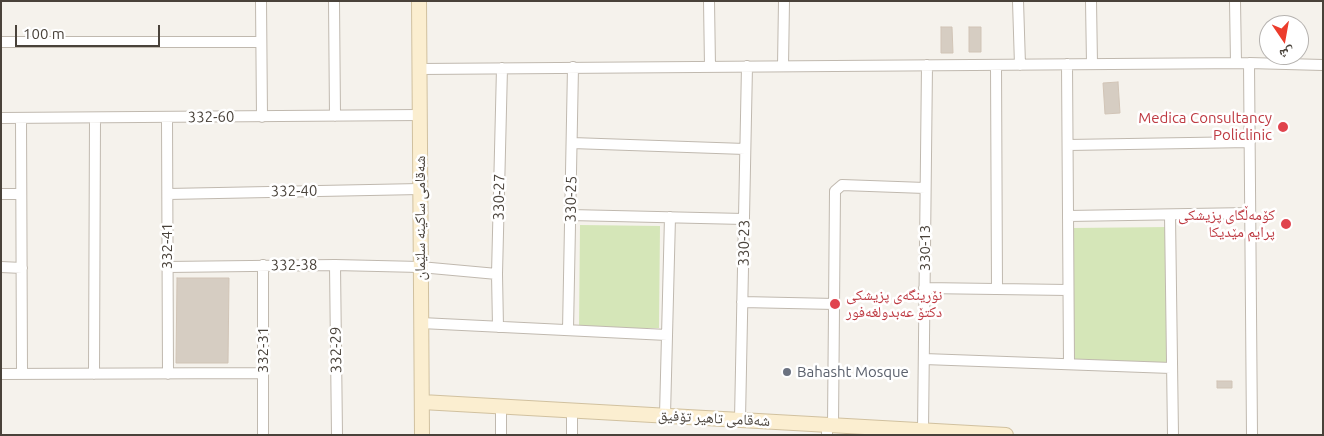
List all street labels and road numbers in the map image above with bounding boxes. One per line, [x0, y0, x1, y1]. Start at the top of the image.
street label: 332-60 [188, 108, 234, 126]
street label: شەقامی ساکینە سلێمان [411, 156, 429, 280]
street label: 330-27 [490, 174, 508, 220]
street label: 330-25 [562, 176, 580, 222]
street label: 332-40 [271, 182, 317, 200]
street label: 330-23 [735, 220, 753, 266]
street label: 332-41 [158, 223, 176, 269]
street label: 330-13 [916, 225, 934, 271]
street label: 332-38 [271, 256, 317, 274]
street label: 332-31 [254, 327, 272, 373]
street label: 332-29 [327, 327, 345, 373]
street label: شەقامی تاهیر تۆفیق [657, 406, 771, 430]

